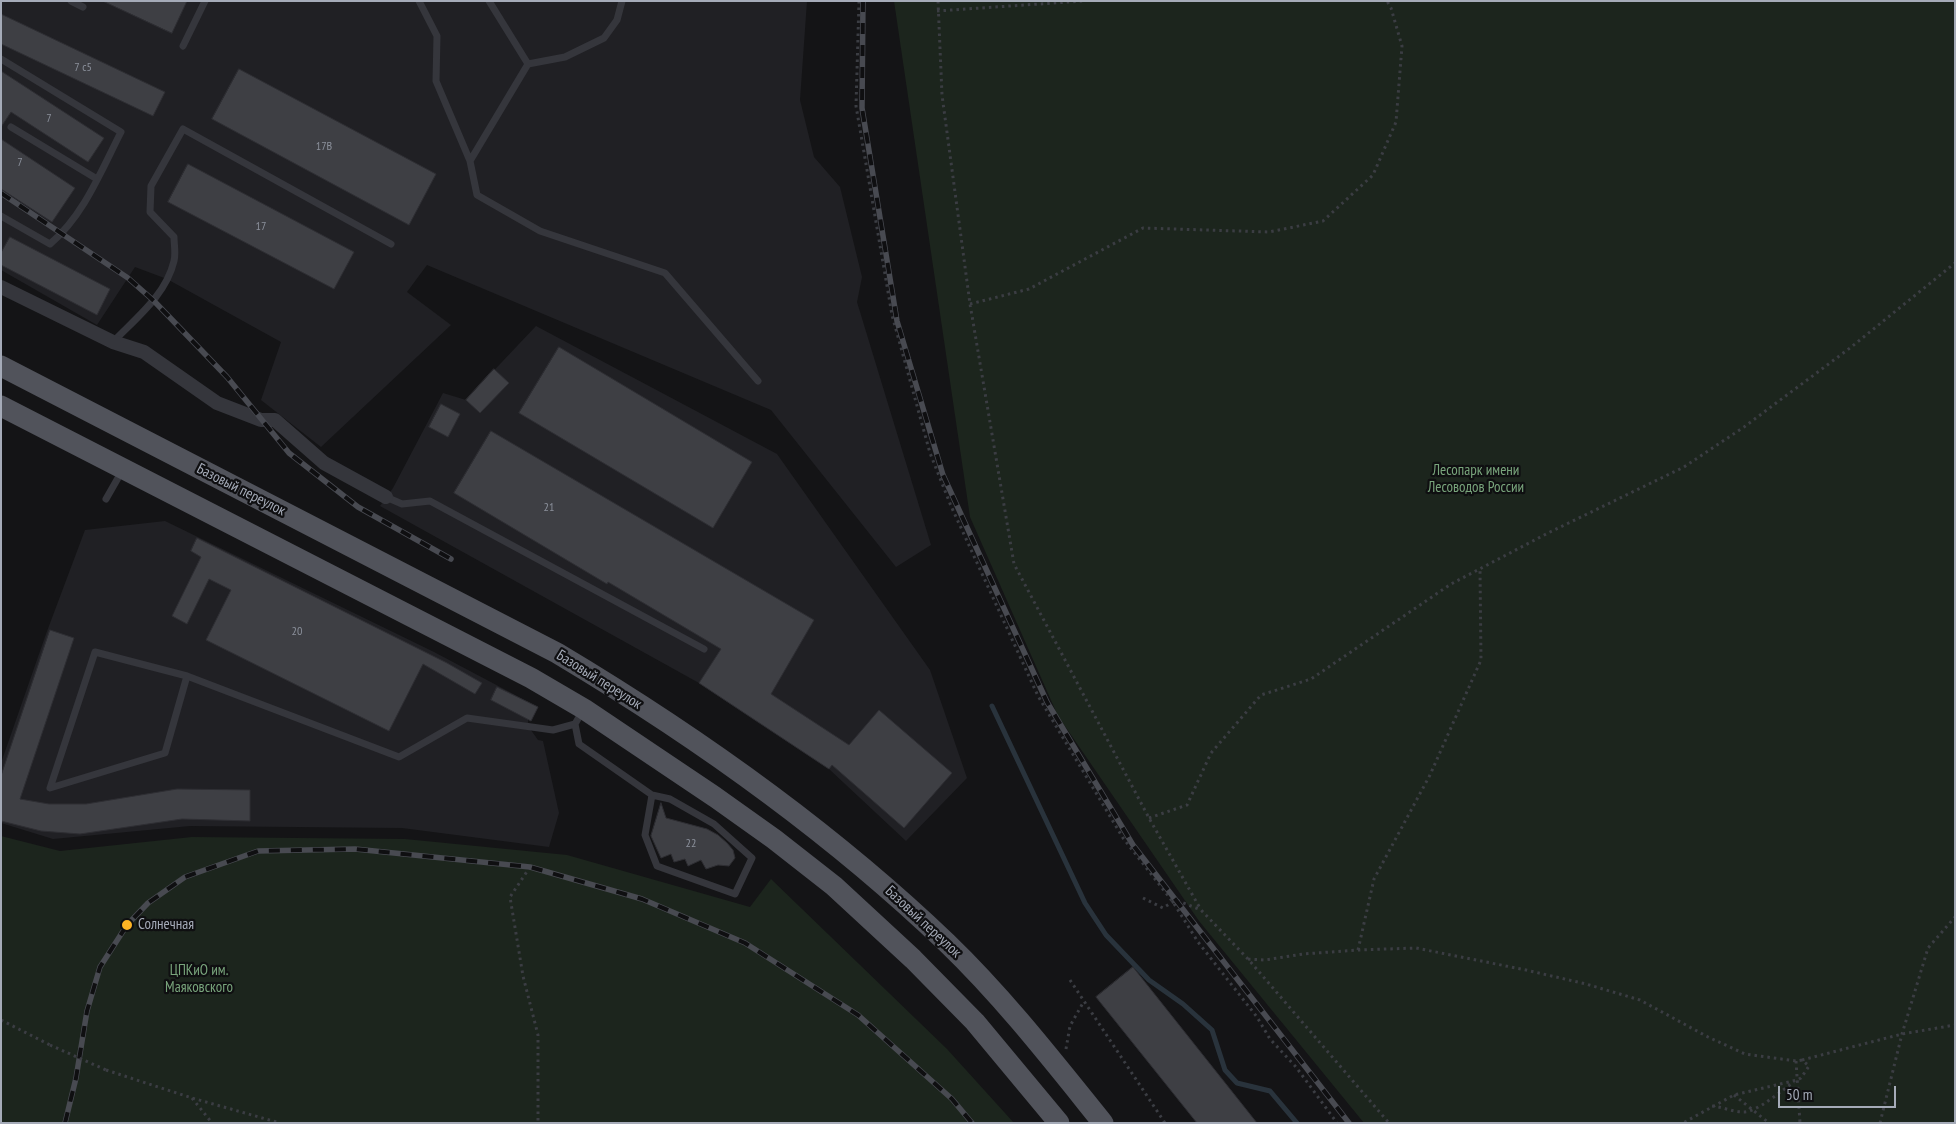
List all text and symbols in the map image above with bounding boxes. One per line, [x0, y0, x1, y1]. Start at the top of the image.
house number: 7 с5 [74, 61, 92, 75]
house number: 7 [46, 112, 52, 126]
house number: 17В [316, 140, 332, 154]
house number: 7 [17, 156, 23, 170]
house number: 17 [256, 220, 266, 234]
street label: Базовый переулок [194, 460, 288, 520]
park label: Лесопарк имени Лесоводов России [1428, 462, 1524, 497]
house number: 21 [544, 501, 554, 515]
house number: 20 [292, 625, 302, 639]
street label: Базовый переулок [553, 647, 645, 713]
house number: 22 [686, 837, 696, 851]
street label: Базовый переулок [881, 882, 965, 962]
place label: Солнечная [138, 916, 194, 934]
marker: Солнечная [120, 918, 134, 932]
park label: ЦПКиО им. Маяковского [165, 962, 233, 997]
scale bar [1781, 1076, 1898, 1108]
text: 50 m [1786, 1085, 1812, 1104]

